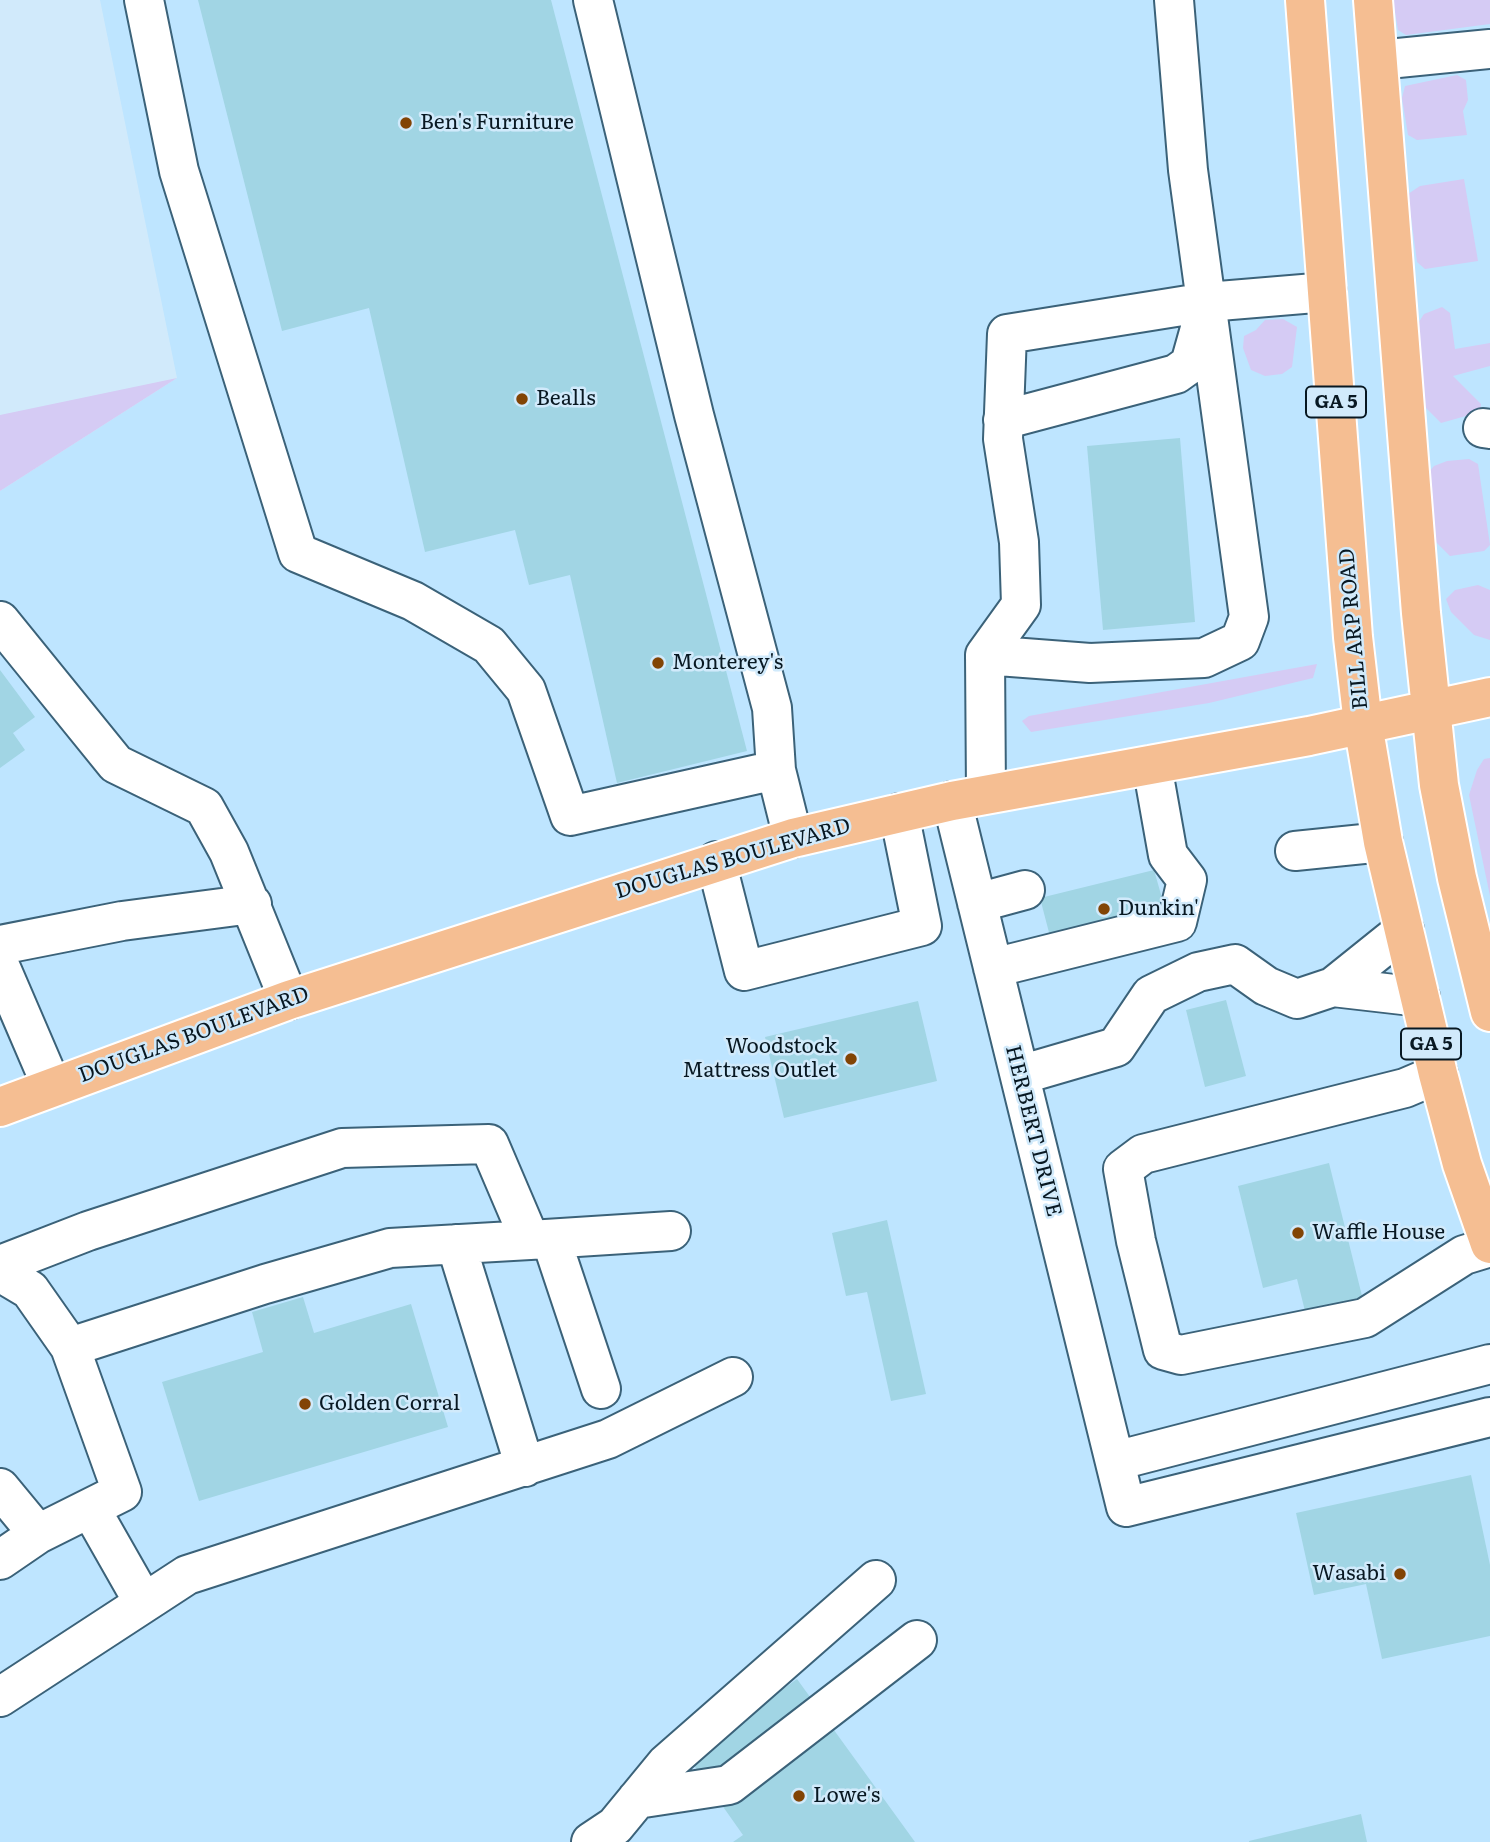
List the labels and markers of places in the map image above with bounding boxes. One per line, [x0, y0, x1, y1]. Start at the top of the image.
place label: Ben's Furniture [420, 110, 574, 136]
marker: Ben's Furniture [398, 115, 414, 131]
place label: Bealls [536, 386, 596, 412]
marker: Bealls [514, 391, 530, 407]
place label: Monterey's [672, 650, 783, 676]
marker: Monterey's [650, 655, 666, 671]
place label: Dunkin' [1118, 896, 1199, 922]
marker: Dunkin' [1096, 901, 1112, 917]
place label: Woodstock Mattress Outlet [683, 1034, 837, 1084]
marker: Woodstock Mattress Outlet [843, 1051, 859, 1067]
place label: Waffle House [1312, 1220, 1445, 1246]
marker: Waffle House [1290, 1225, 1306, 1241]
place label: Golden Corral [319, 1391, 460, 1417]
marker: Golden Corral [297, 1396, 313, 1412]
place label: Wasabi [1312, 1561, 1386, 1587]
marker: Wasabi [1392, 1566, 1408, 1582]
place label: Lowe's [813, 1783, 880, 1809]
marker: Lowe's [791, 1788, 807, 1804]

